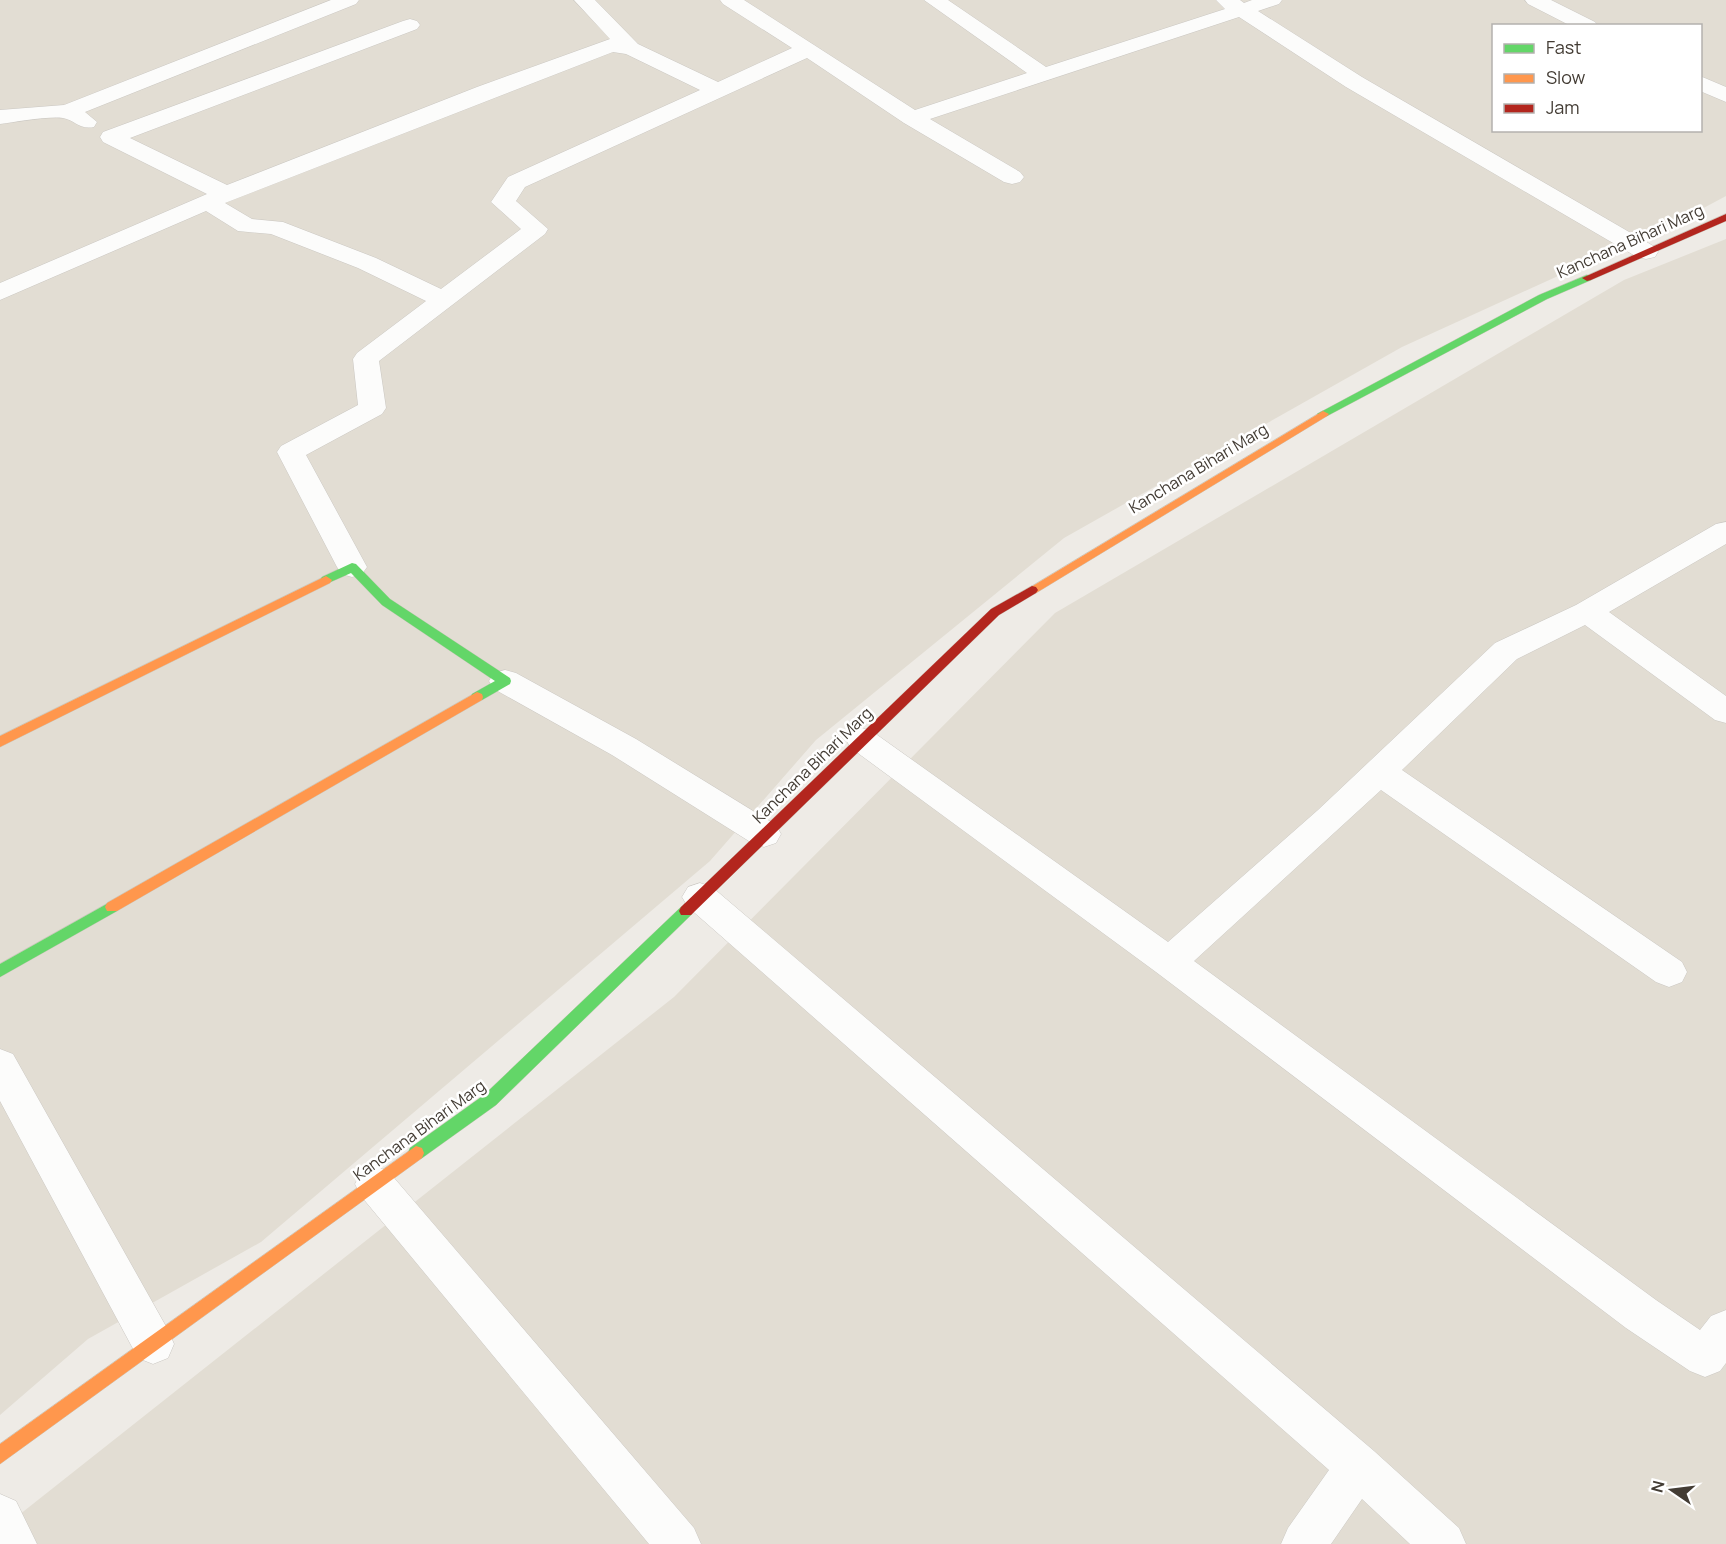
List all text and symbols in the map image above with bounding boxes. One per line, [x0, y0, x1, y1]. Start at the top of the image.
legend [1492, 24, 1702, 132]
text: Fast [1546, 35, 1581, 59]
text: Slow [1546, 65, 1586, 89]
text: Jam [1546, 95, 1580, 119]
street label: Kanchana Bihari Marg [1553, 199, 1707, 283]
street label: Kanchana Bihari Marg [1124, 418, 1272, 518]
street label: Kanchana Bihari Marg [747, 702, 877, 828]
street label: Kanchana Bihari Marg [348, 1074, 490, 1186]
north arrow [1642, 1460, 1702, 1520]
text: N [1645, 1478, 1670, 1495]

